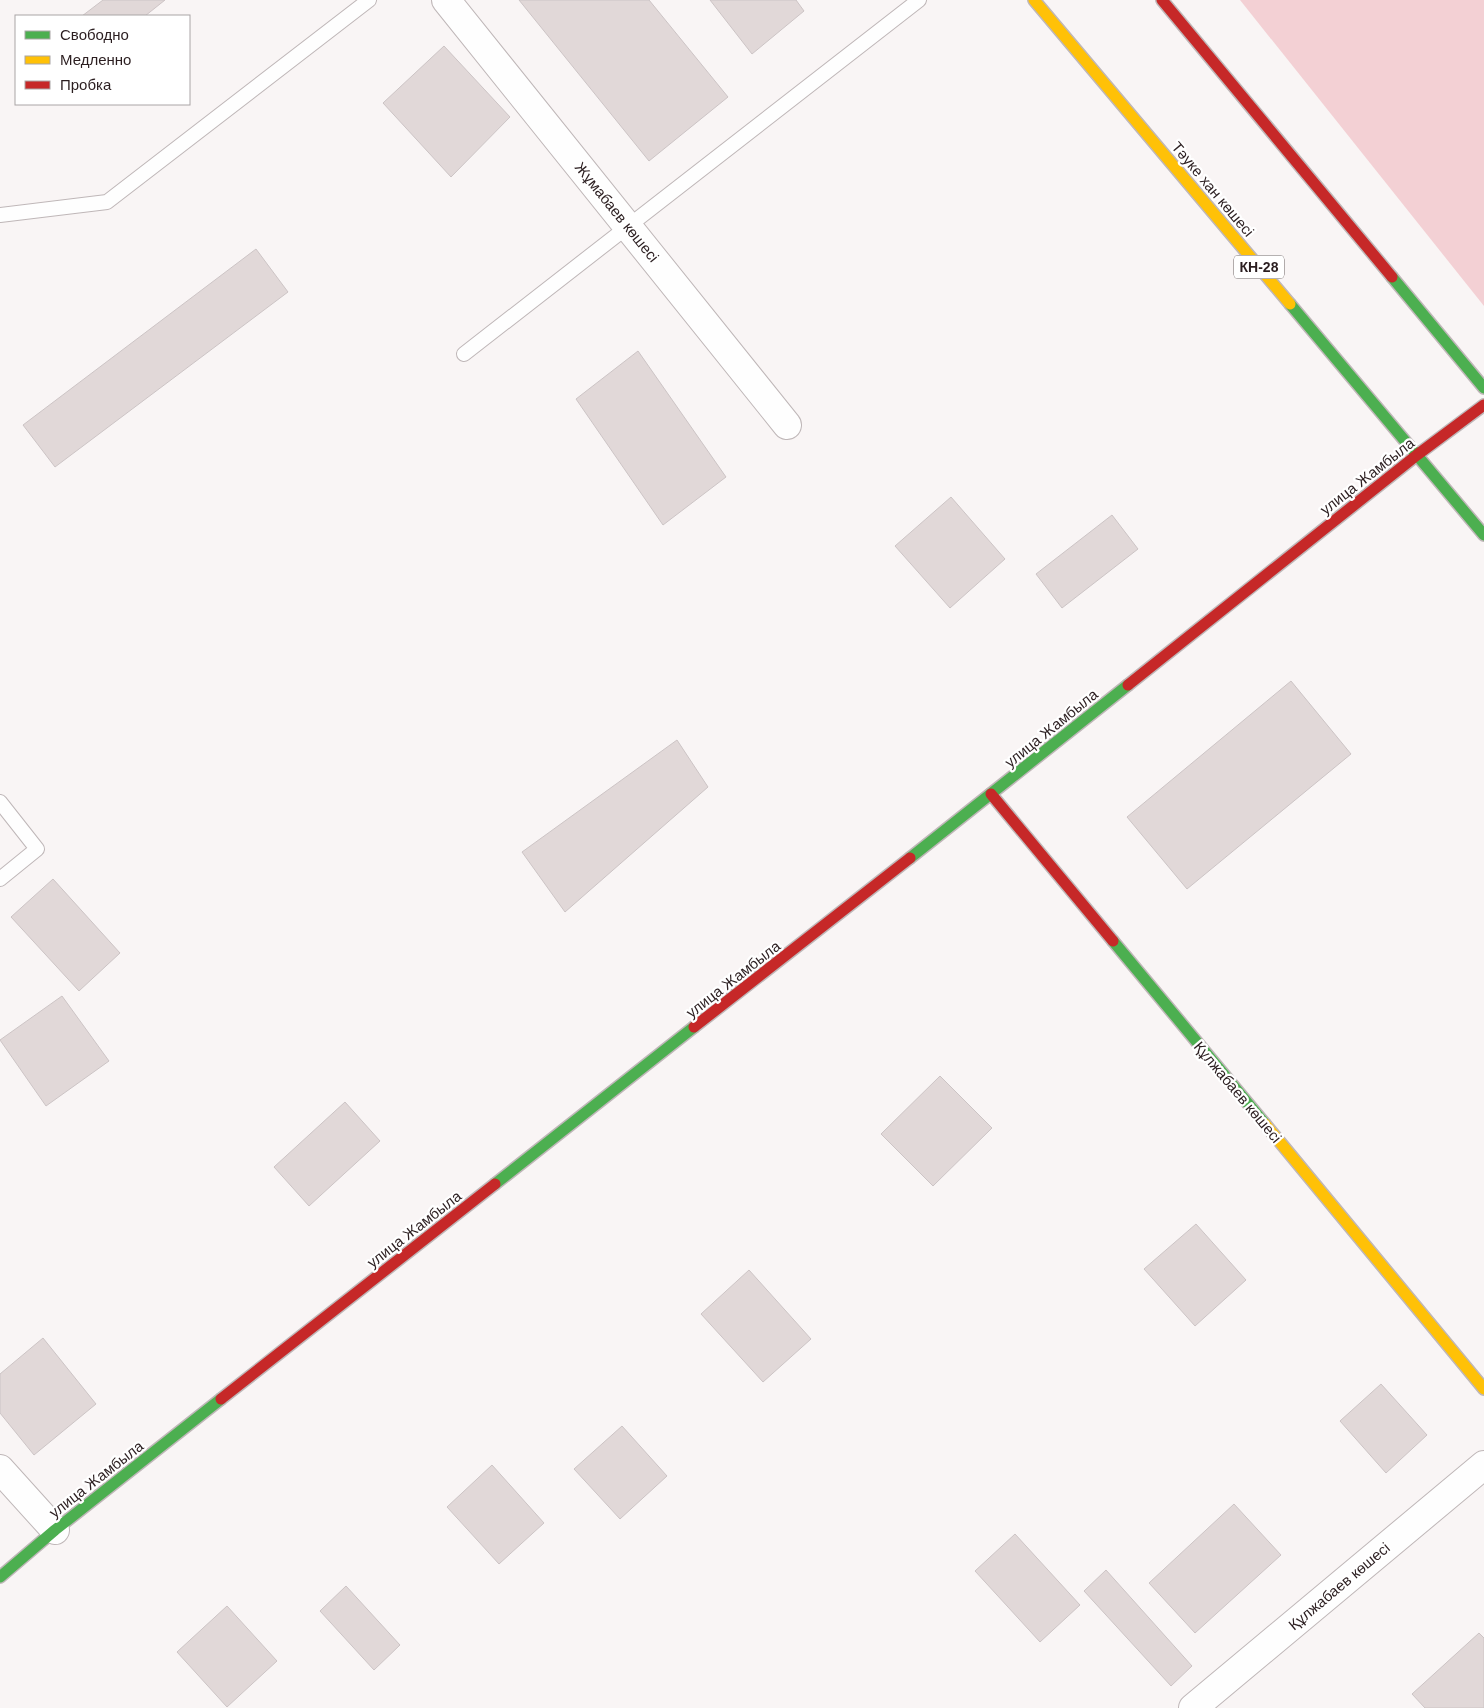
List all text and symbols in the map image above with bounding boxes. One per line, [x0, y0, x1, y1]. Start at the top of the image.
legend [15, 15, 190, 105]
text: Свободно [60, 26, 129, 43]
text: Медленно [60, 51, 131, 68]
text: Пробка [60, 76, 112, 93]
street label: Тәуке хан көшесі [1168, 138, 1258, 240]
street label: Жұмабаев көшесі [572, 159, 662, 265]
road number: КН-28 [1234, 256, 1284, 278]
street label: улица Жамбыла [1317, 434, 1418, 518]
street label: улица Жамбыла [1001, 685, 1101, 771]
street label: улица Жамбыла [683, 937, 784, 1021]
street label: Құлжабаев көшесі [1191, 1038, 1285, 1146]
street label: улица Жамбыла [364, 1187, 465, 1271]
street label: улица Жамбыла [46, 1437, 147, 1521]
street label: Құлжабаев көшесі [1285, 1539, 1393, 1633]

